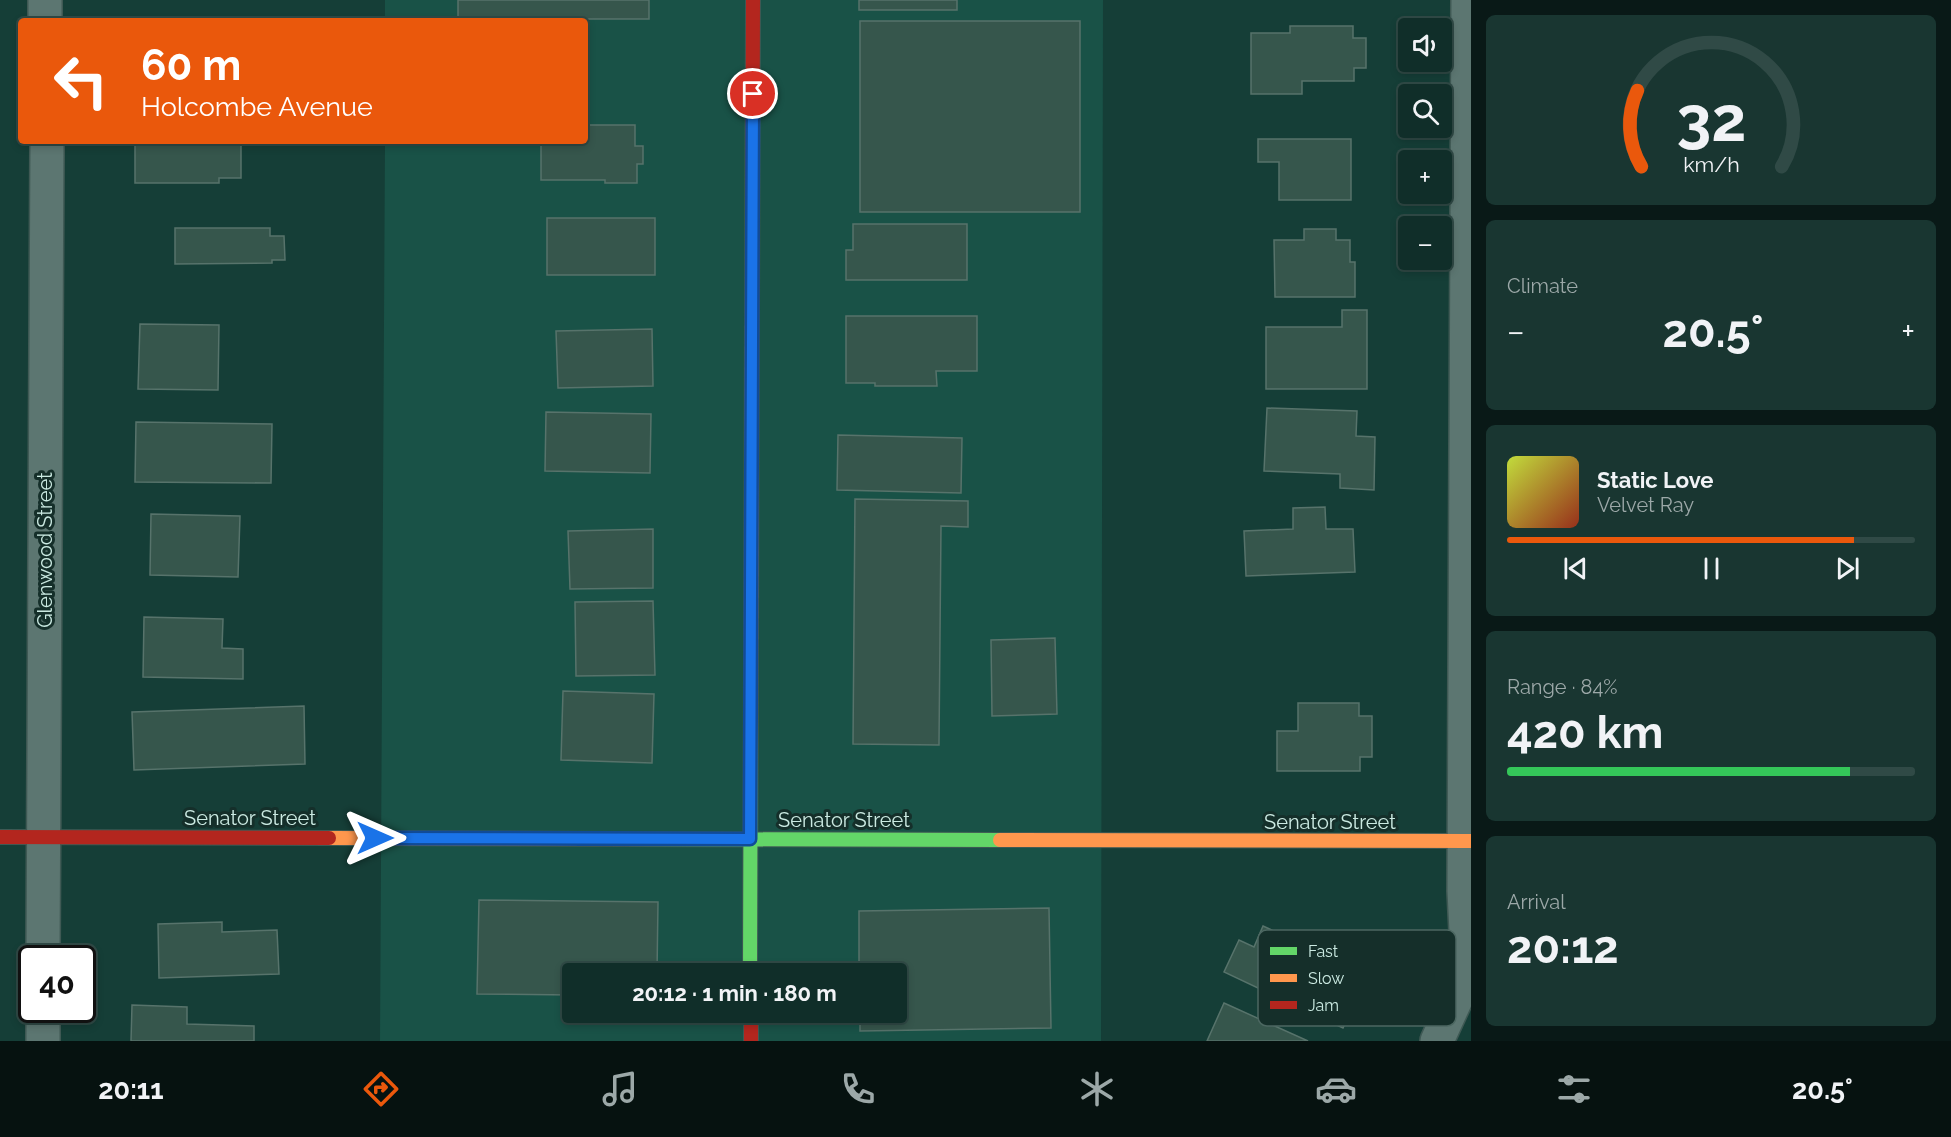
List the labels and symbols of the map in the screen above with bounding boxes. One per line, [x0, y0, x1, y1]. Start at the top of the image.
pin [727, 68, 778, 119]
street label: Glenwood Street [33, 472, 57, 628]
street label: Senator Street [184, 806, 316, 830]
position arrow [343, 806, 407, 870]
street label: Senator Street [778, 808, 910, 832]
street label: Senator Street [1264, 810, 1396, 834]
legend [1258, 930, 1456, 1026]
text: Fast [1308, 942, 1339, 961]
speed limit sign: 40 [18, 945, 96, 1023]
text: Slow [1308, 969, 1344, 988]
text: Jam [1308, 996, 1339, 1015]

